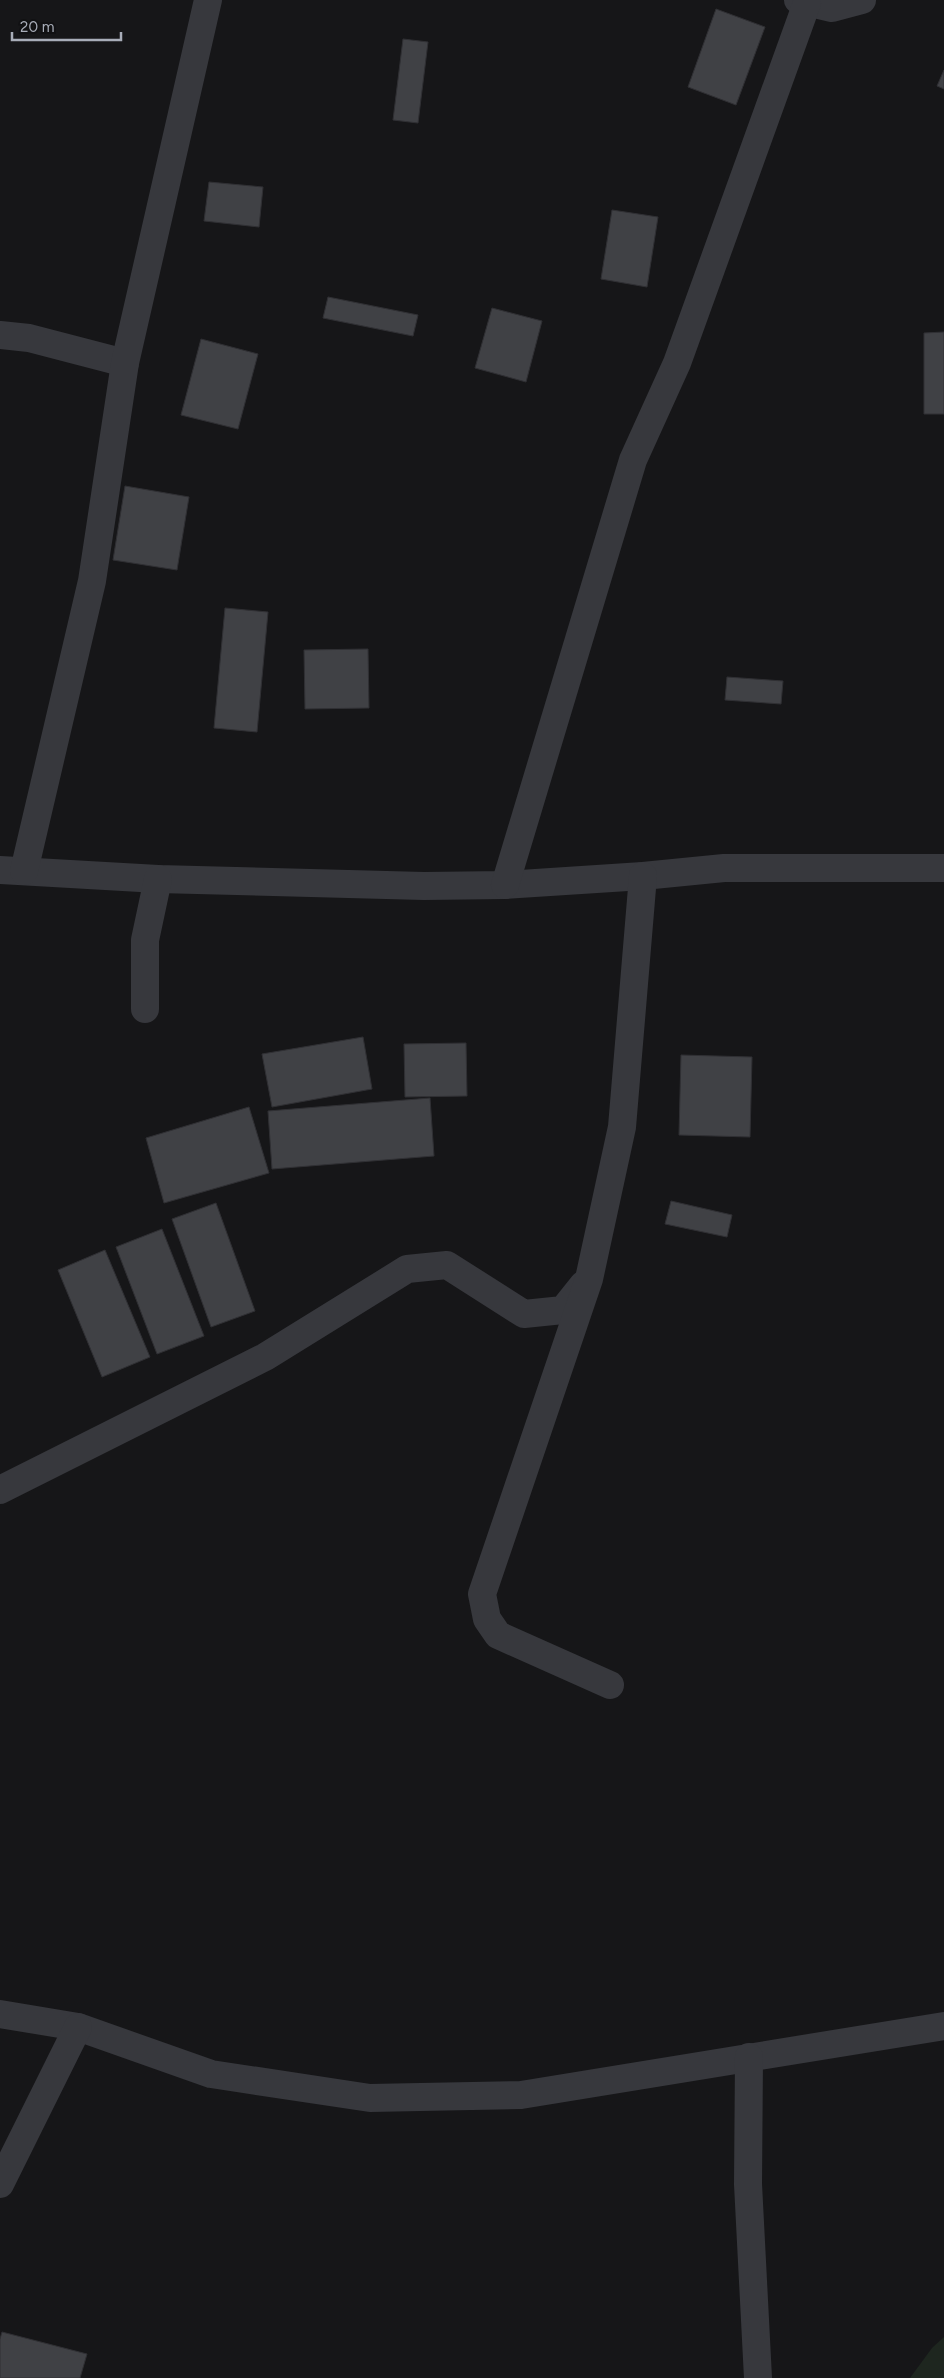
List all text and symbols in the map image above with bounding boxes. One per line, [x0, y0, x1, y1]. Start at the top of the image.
scale bar [12, 10, 121, 42]
text: 20 m [20, 18, 54, 36]

